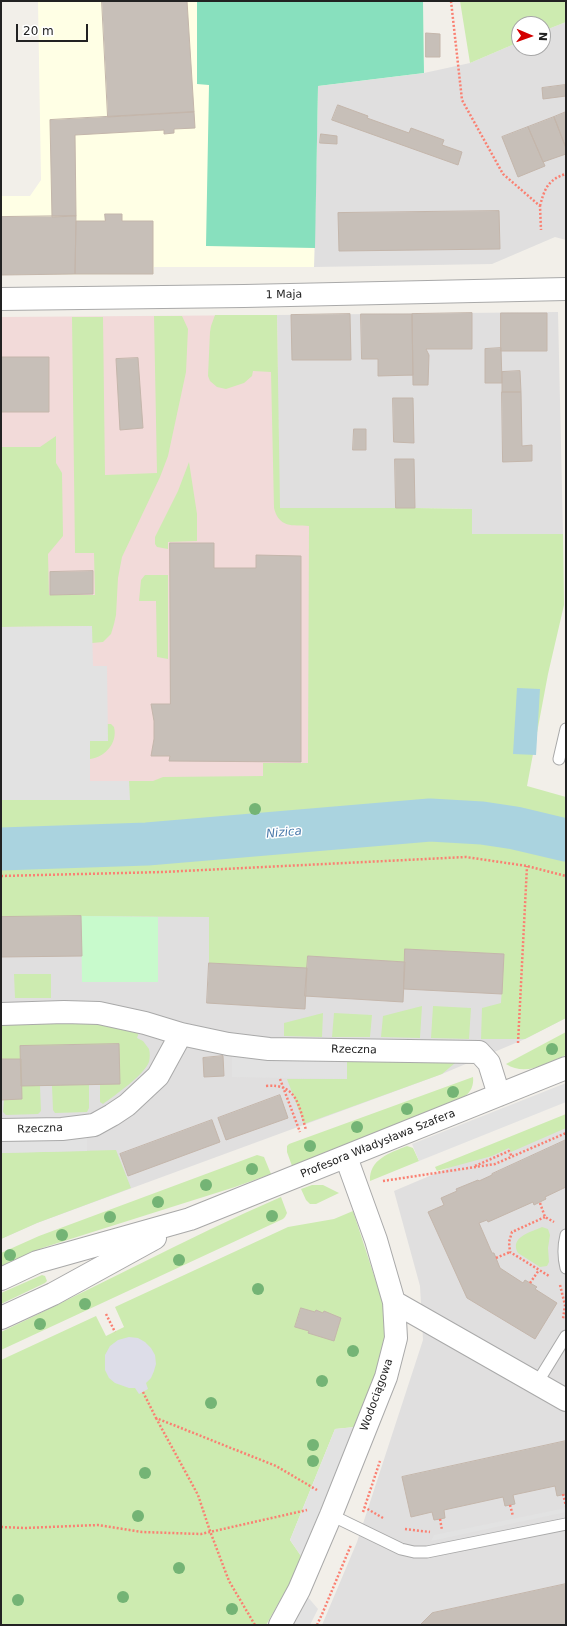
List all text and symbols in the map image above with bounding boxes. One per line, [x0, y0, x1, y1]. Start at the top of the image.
scale bar [18, 16, 90, 42]
north arrow [511, 16, 551, 56]
text: 20 m [23, 24, 54, 38]
text: N [536, 32, 549, 41]
street label: 1 Maja [266, 288, 302, 302]
water label: Nizica [265, 824, 303, 842]
street label: Rzeczna [331, 1043, 377, 1057]
street label: Profesora Władysława Szafera [299, 1107, 457, 1181]
street label: Rzeczna [17, 1122, 63, 1136]
street label: Wodociągowa [358, 1357, 396, 1433]

